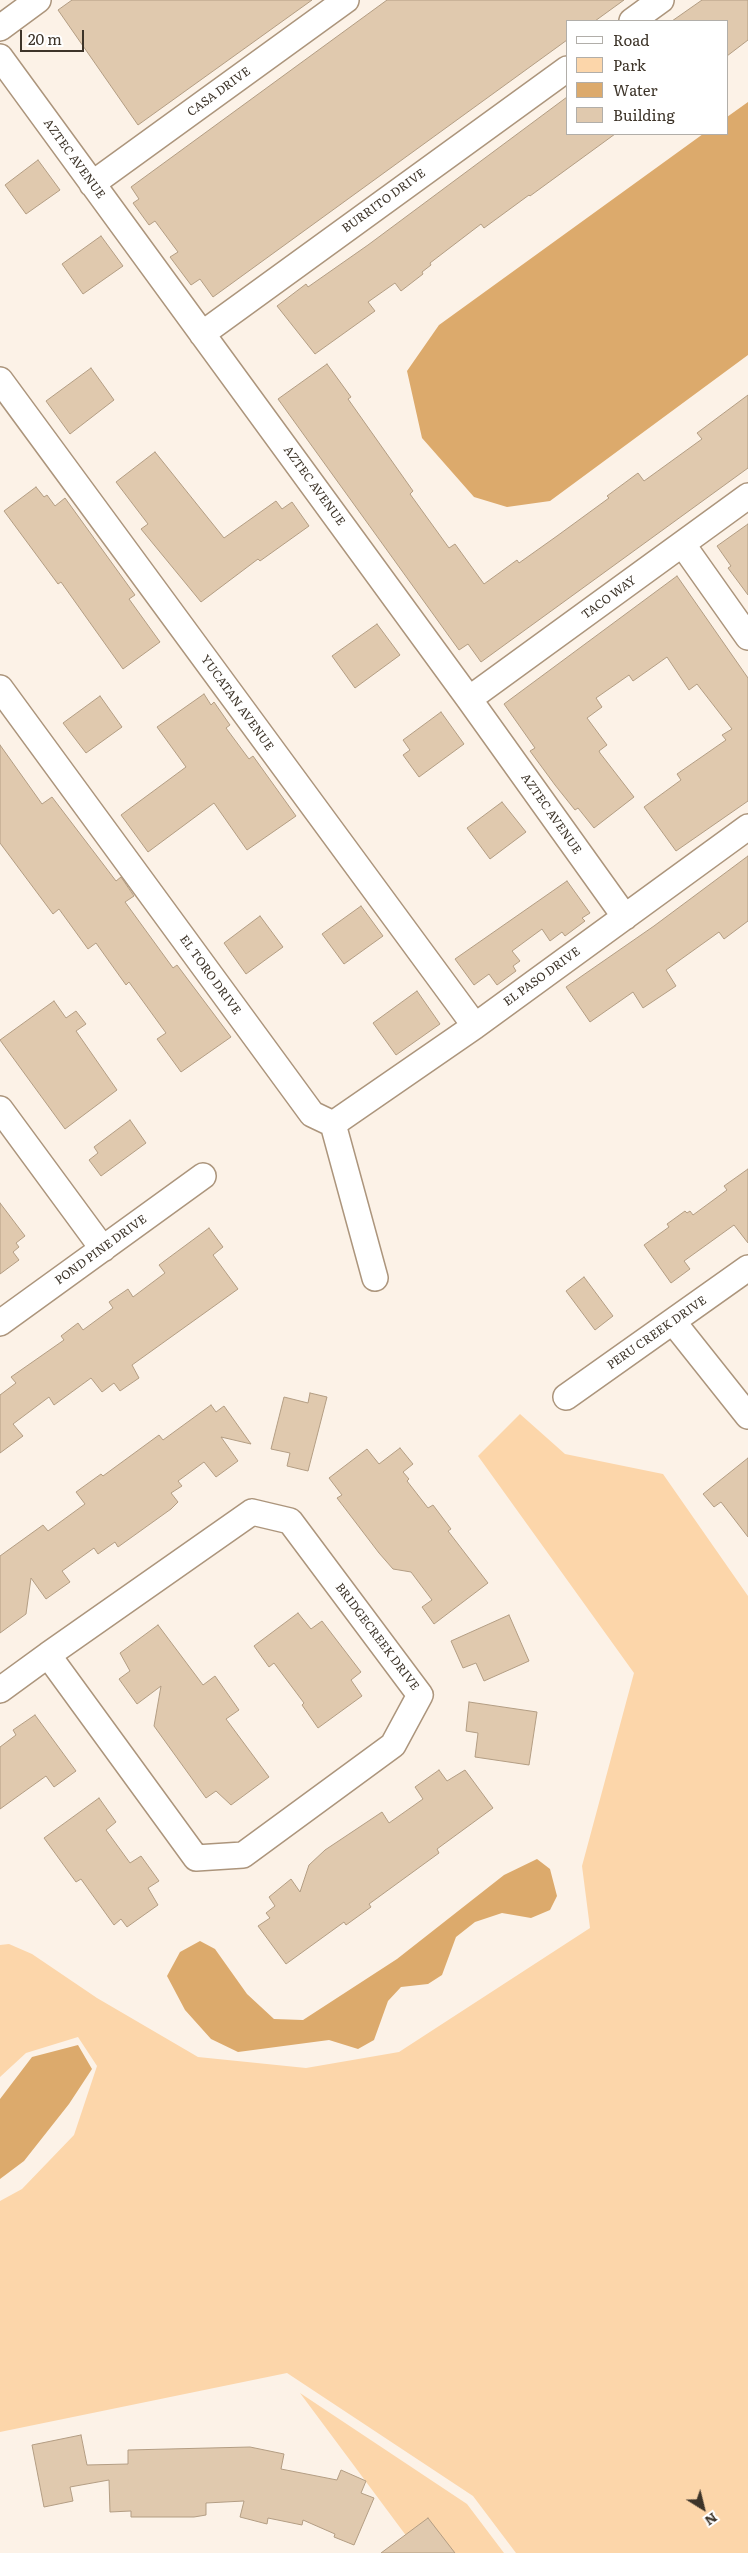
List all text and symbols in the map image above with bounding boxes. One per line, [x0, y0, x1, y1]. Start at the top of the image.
scale bar [22, 20, 86, 52]
legend [566, 20, 728, 135]
text: 20 m [28, 27, 62, 50]
text: Road [613, 28, 649, 51]
text: Park [613, 53, 646, 76]
street label: CASA DRIVE [185, 64, 253, 120]
text: Water [613, 78, 658, 101]
text: Building [613, 103, 675, 126]
street label: AZTEC AVENUE [40, 116, 108, 202]
street label: BURRITO DRIVE [340, 166, 428, 236]
street label: AZTEC AVENUE [280, 443, 348, 529]
street label: TACO WAY [579, 573, 639, 623]
street label: YUCATAN AVENUE [198, 653, 276, 753]
street label: AZTEC AVENUE [518, 771, 584, 857]
street label: EL TORO DRIVE [176, 932, 244, 1018]
street label: EL PASO DRIVE [501, 944, 583, 1010]
street label: POND PINE DRIVE [52, 1212, 150, 1288]
street label: PERU CREEK DRIVE [605, 1293, 709, 1373]
street label: BRIDGECREEK DRIVE [332, 1581, 422, 1693]
north arrow [678, 2483, 728, 2533]
text: N [701, 2509, 722, 2532]

